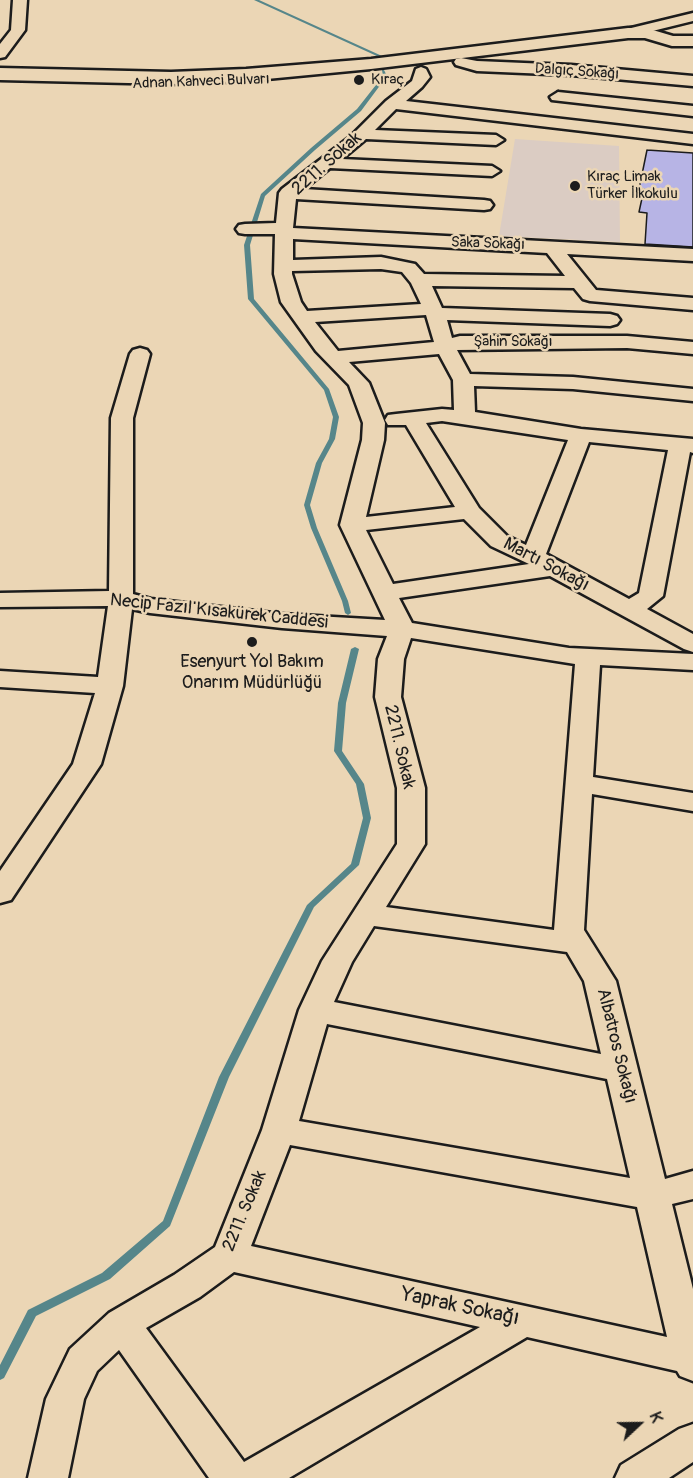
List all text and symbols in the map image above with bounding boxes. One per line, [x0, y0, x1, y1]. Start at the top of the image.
street label: Dalgıç Sokağı [534, 60, 620, 84]
street label: Adnan Kahveci Bulvarı [132, 71, 270, 93]
place label: Kıraç [371, 71, 404, 89]
marker: Kıraç [352, 73, 366, 87]
street label: 2211. Sokak [288, 128, 366, 200]
place label: Kıraç Limak Türker İlkokulu [587, 168, 678, 203]
marker: Kıraç Limak Türker İlkokulu [568, 179, 582, 193]
street label: Saka Sokağı [451, 234, 525, 254]
street label: Şahin Sokağı [473, 333, 553, 351]
street label: Martı Sokağı [499, 533, 593, 597]
street label: Necip Fazıl Kısakürek Caddesi [109, 590, 329, 634]
marker: Esenyurt Yol Bakım Onarım Müdürlüğü [245, 635, 259, 649]
place label: Esenyurt Yol Bakım Onarım Müdürlüğü [180, 651, 324, 694]
street label: 2211. Sokak [379, 703, 419, 791]
street label: Albatros Sokağı [591, 986, 641, 1106]
street label: 2211. Sokak [218, 1167, 272, 1255]
street label: Yaprak Sokağı [399, 1282, 521, 1332]
north arrow [609, 1394, 669, 1454]
text: K [645, 1409, 667, 1425]

